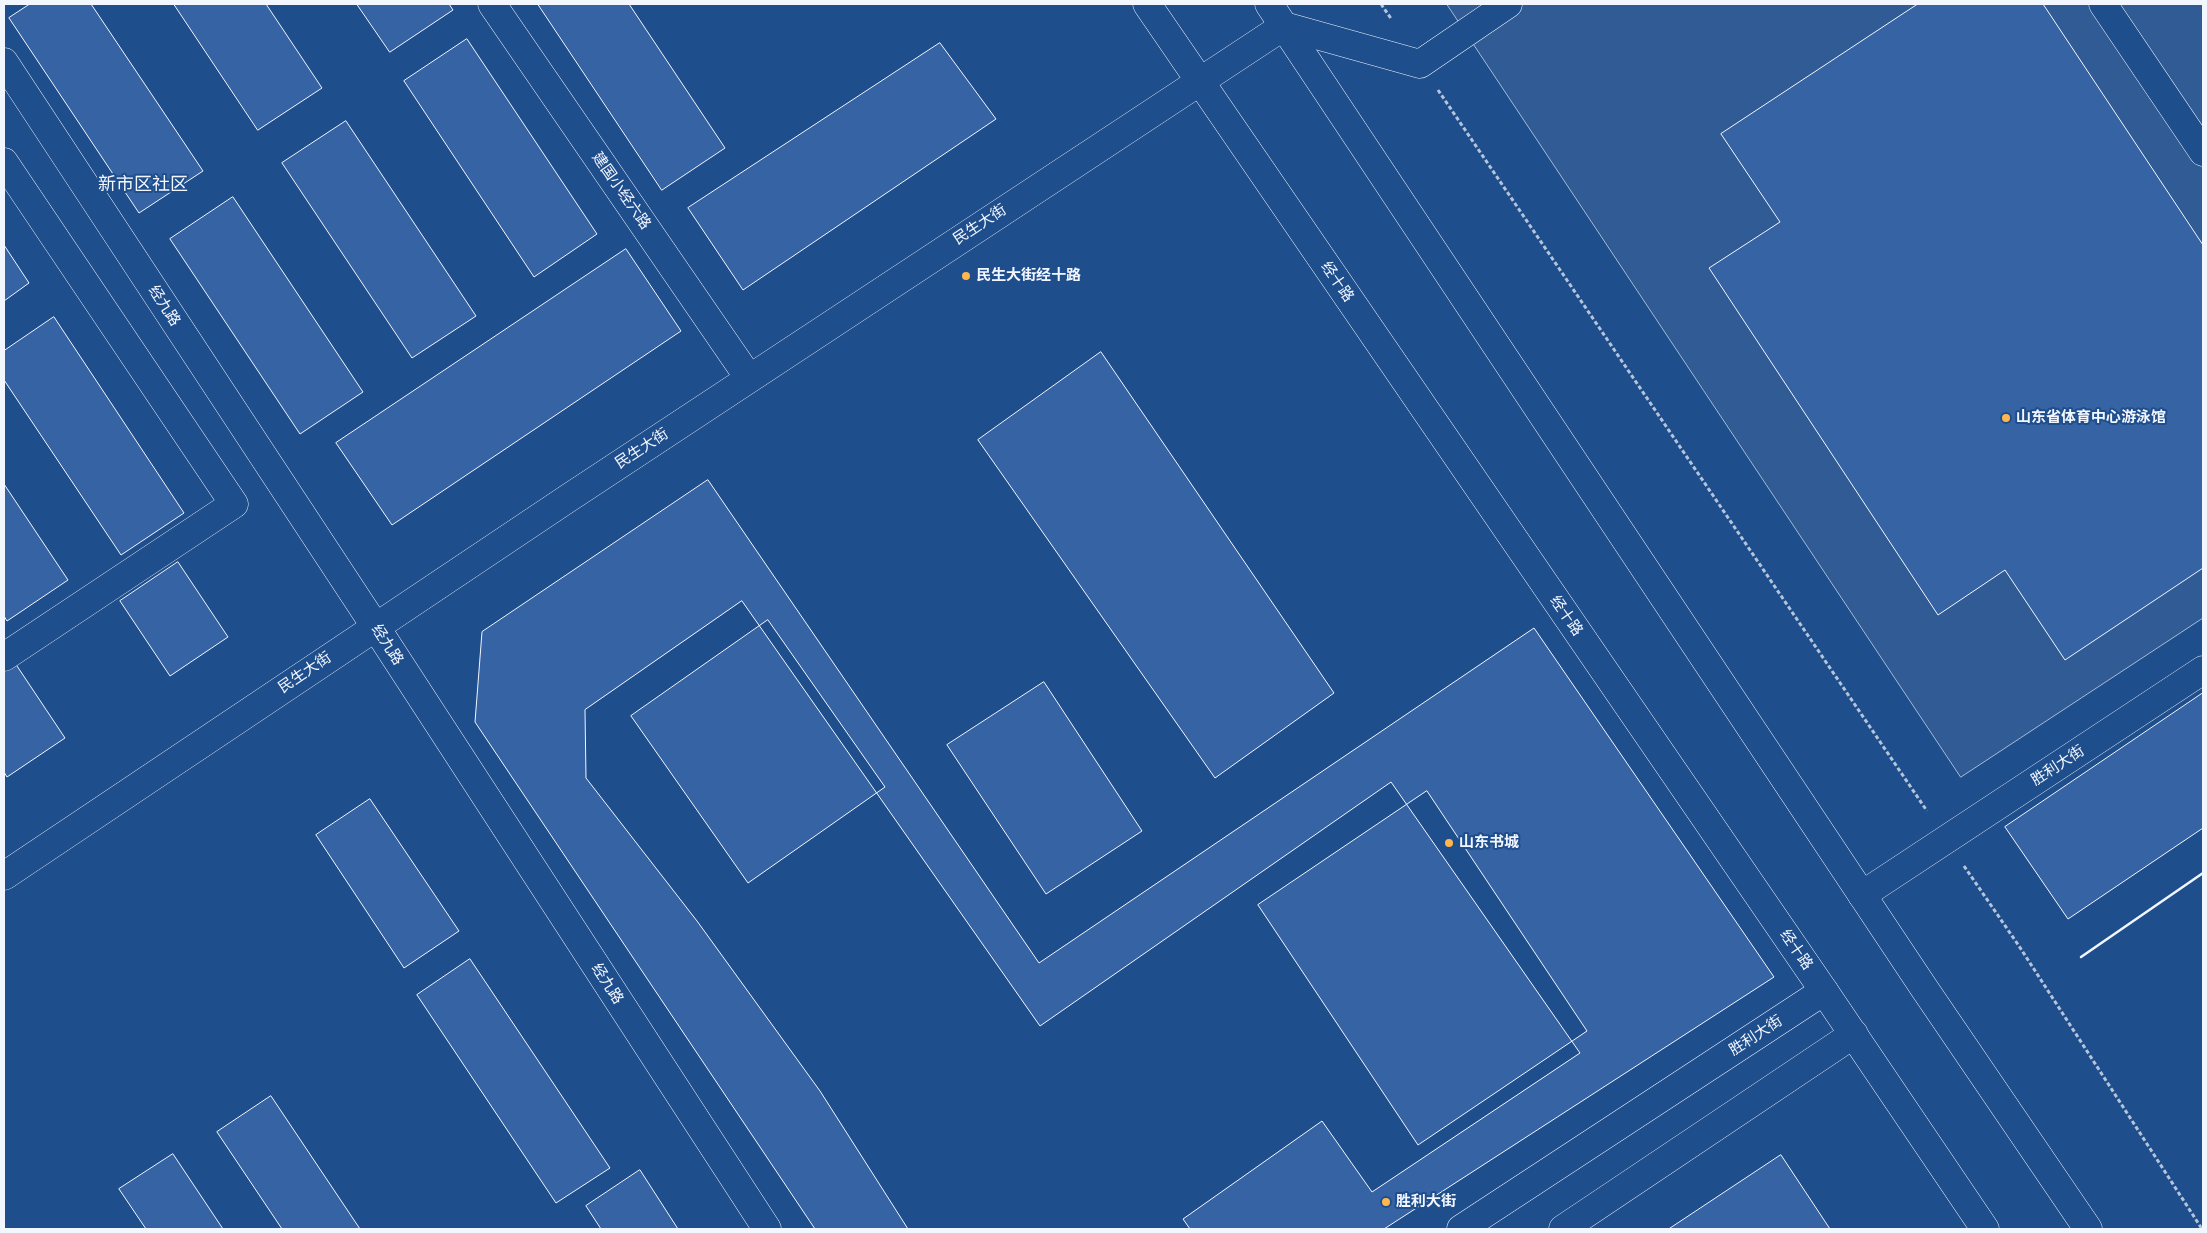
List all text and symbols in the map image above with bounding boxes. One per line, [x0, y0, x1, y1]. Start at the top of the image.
street label: 建国小经六路 [588, 149, 654, 233]
district label: 新市区社区 [98, 174, 188, 196]
street label: 民生大街 [950, 201, 1010, 249]
street label: 经十路 [1317, 258, 1357, 306]
place label: 民生大街经十路 [976, 267, 1081, 285]
marker: 民生大街经十路 [960, 270, 972, 282]
street label: 经九路 [144, 282, 184, 330]
place label: 山东省体育中心游泳馆 [2016, 409, 2166, 427]
marker: 山东省体育中心游泳馆 [2000, 412, 2012, 424]
street label: 民生大街 [612, 425, 672, 473]
street label: 经十路 [1546, 592, 1586, 640]
street label: 经九路 [367, 621, 407, 669]
street label: 民生大街 [275, 649, 335, 697]
street label: 胜利大街 [2028, 742, 2088, 790]
place label: 山东书城 [1459, 834, 1519, 852]
marker: 山东书城 [1443, 837, 1455, 849]
street label: 经十路 [1776, 926, 1816, 974]
street label: 经九路 [587, 960, 627, 1008]
street label: 胜利大街 [1726, 1012, 1786, 1060]
place label: 胜利大街 [1396, 1193, 1456, 1211]
marker: 胜利大街 [1380, 1196, 1392, 1208]

